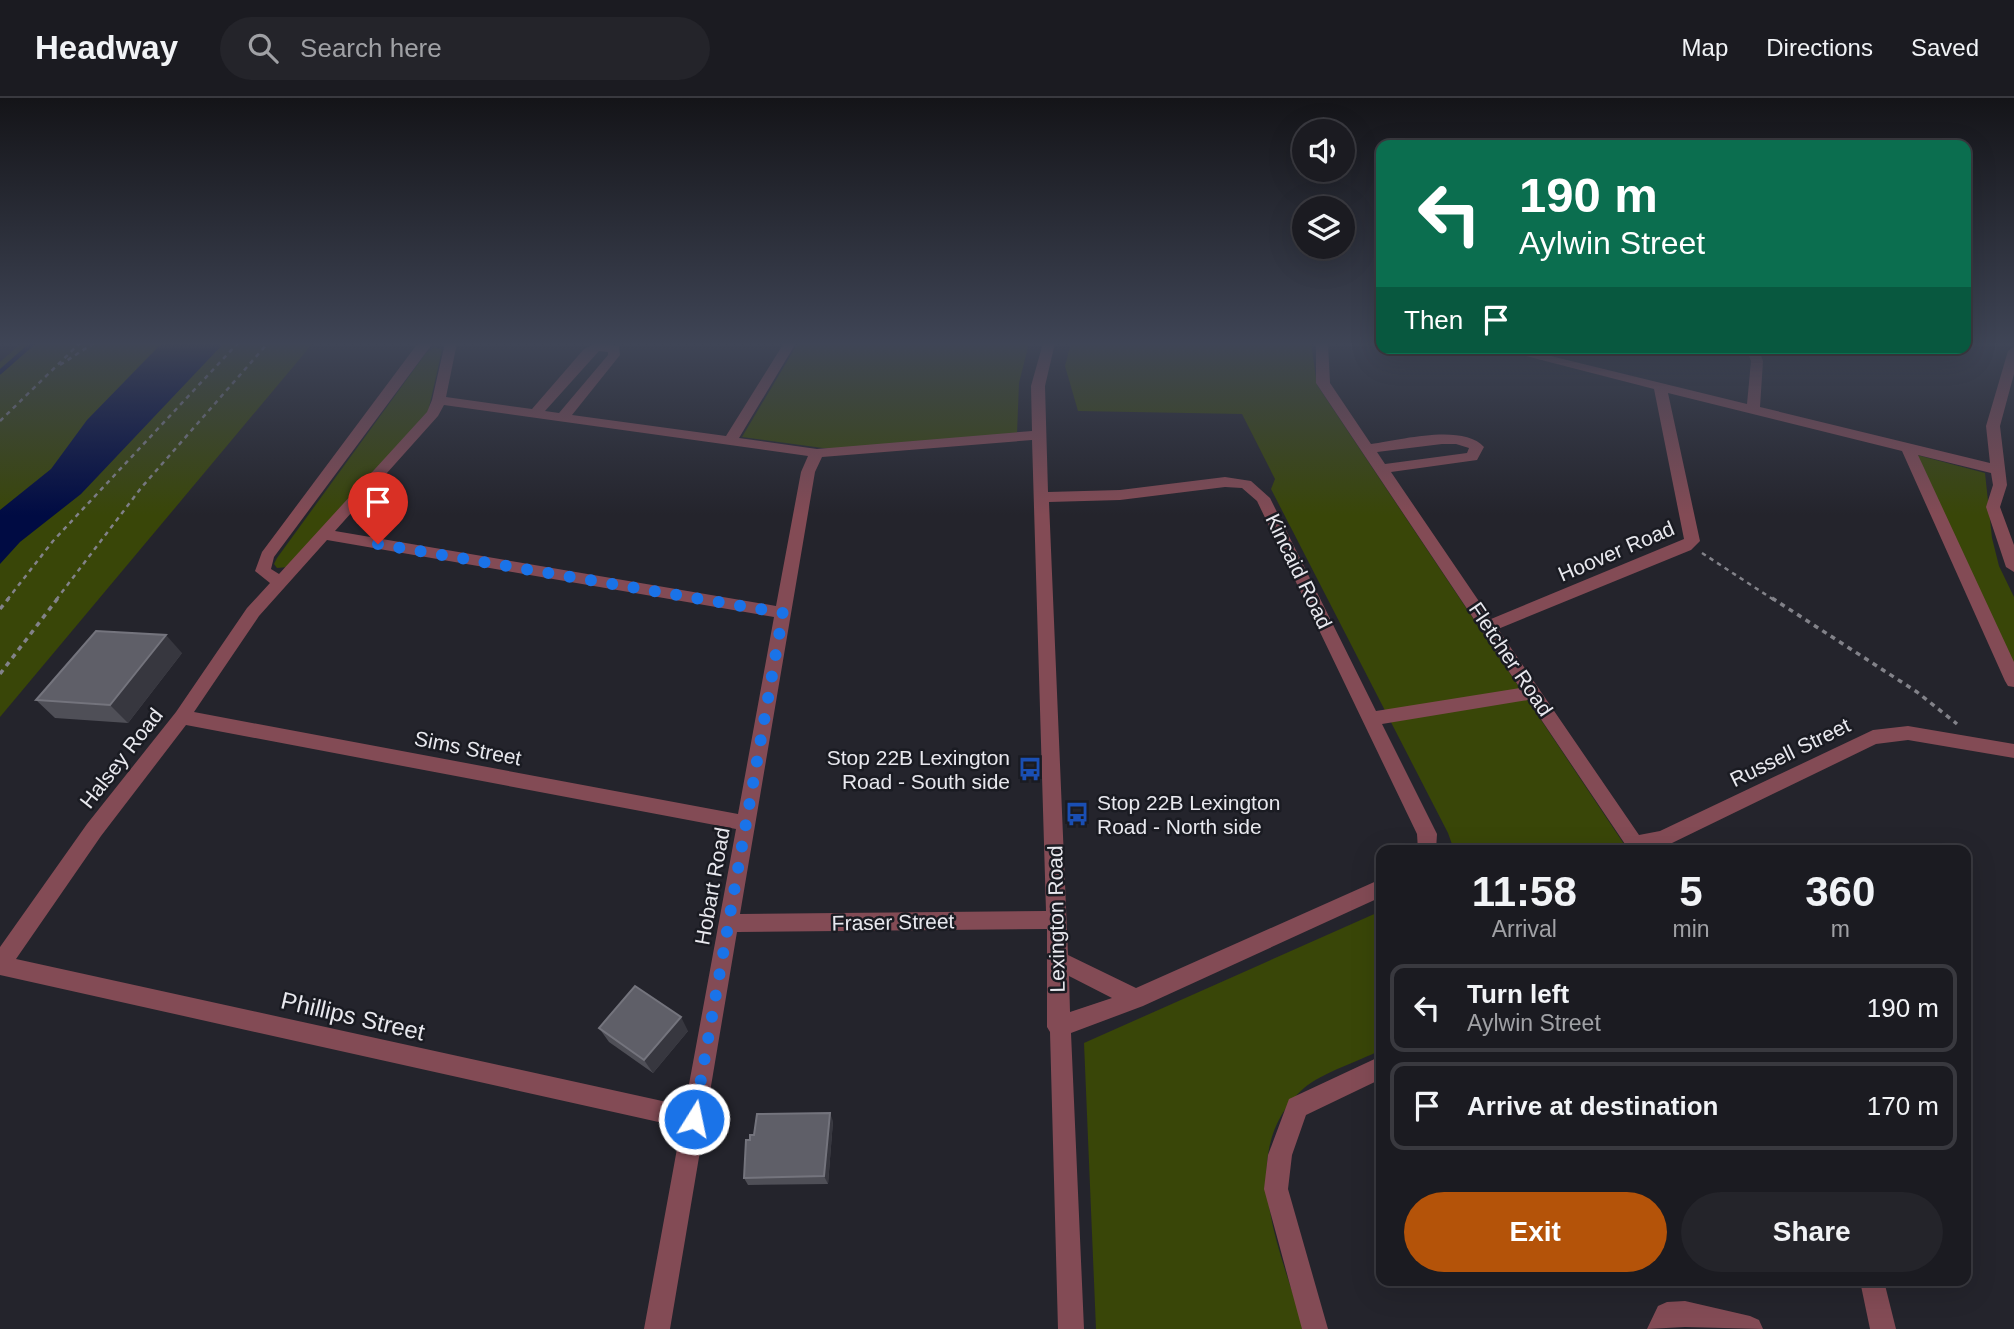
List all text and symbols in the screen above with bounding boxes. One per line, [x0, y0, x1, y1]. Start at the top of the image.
search box [220, 17, 710, 80]
text: Headway [35, 29, 178, 66]
icon: search [244, 29, 282, 67]
text: Search here [300, 33, 442, 63]
text: Map [1682, 34, 1728, 61]
text: Directions [1766, 34, 1873, 61]
text: Saved [1911, 34, 1979, 61]
map controls [1292, 119, 1355, 259]
button: sound [1292, 119, 1355, 182]
icon: left [1404, 168, 1495, 259]
text: 190 m [1519, 168, 1658, 222]
button: layers [1292, 196, 1355, 259]
text: Aylwin Street [1519, 225, 1705, 261]
icon: arrive [1477, 301, 1515, 339]
text: Then [1404, 305, 1463, 335]
pin [348, 472, 408, 544]
icon: arrive [359, 483, 397, 521]
street label: Kincaid Road [1261, 510, 1337, 632]
street label: Hoover Road [1555, 516, 1677, 586]
street label: Fletcher Road [1465, 598, 1557, 720]
street label: Halsey Road [75, 704, 167, 812]
street label: Russell Street [1726, 713, 1854, 791]
street label: Sims Street [413, 726, 524, 770]
place label: Stop 22B Lexington Road - South side [827, 746, 1010, 793]
bus stop icon: Stop 22B Lexington Road - South side [1016, 755, 1044, 783]
place label: Stop 22B Lexington Road - North side [1097, 791, 1280, 838]
bus stop icon: Stop 22B Lexington Road - North side [1063, 800, 1091, 828]
street label: Hobart Road [690, 825, 734, 947]
street label: Lexington Road [1043, 845, 1069, 993]
text: 11:58 [1472, 868, 1577, 915]
text: 5 [1679, 868, 1703, 915]
text: 360 [1805, 868, 1875, 915]
street label: Fraser Street [832, 909, 955, 935]
text: Arrival [1492, 916, 1557, 942]
text: min [1672, 916, 1710, 942]
text: m [1831, 916, 1850, 942]
text: Turn left [1467, 979, 1569, 1009]
street label: Phillips Street [278, 986, 428, 1046]
icon: left [1408, 989, 1446, 1027]
text: 190 m [1867, 993, 1939, 1023]
text: Aylwin Street [1467, 1010, 1601, 1036]
position arrow [657, 1082, 731, 1156]
icon: arrive [1408, 1087, 1446, 1125]
text: Arrive at destination [1467, 1091, 1718, 1121]
text: 170 m [1867, 1091, 1939, 1121]
button: Exit [1404, 1192, 1667, 1272]
button: Share [1681, 1192, 1943, 1272]

